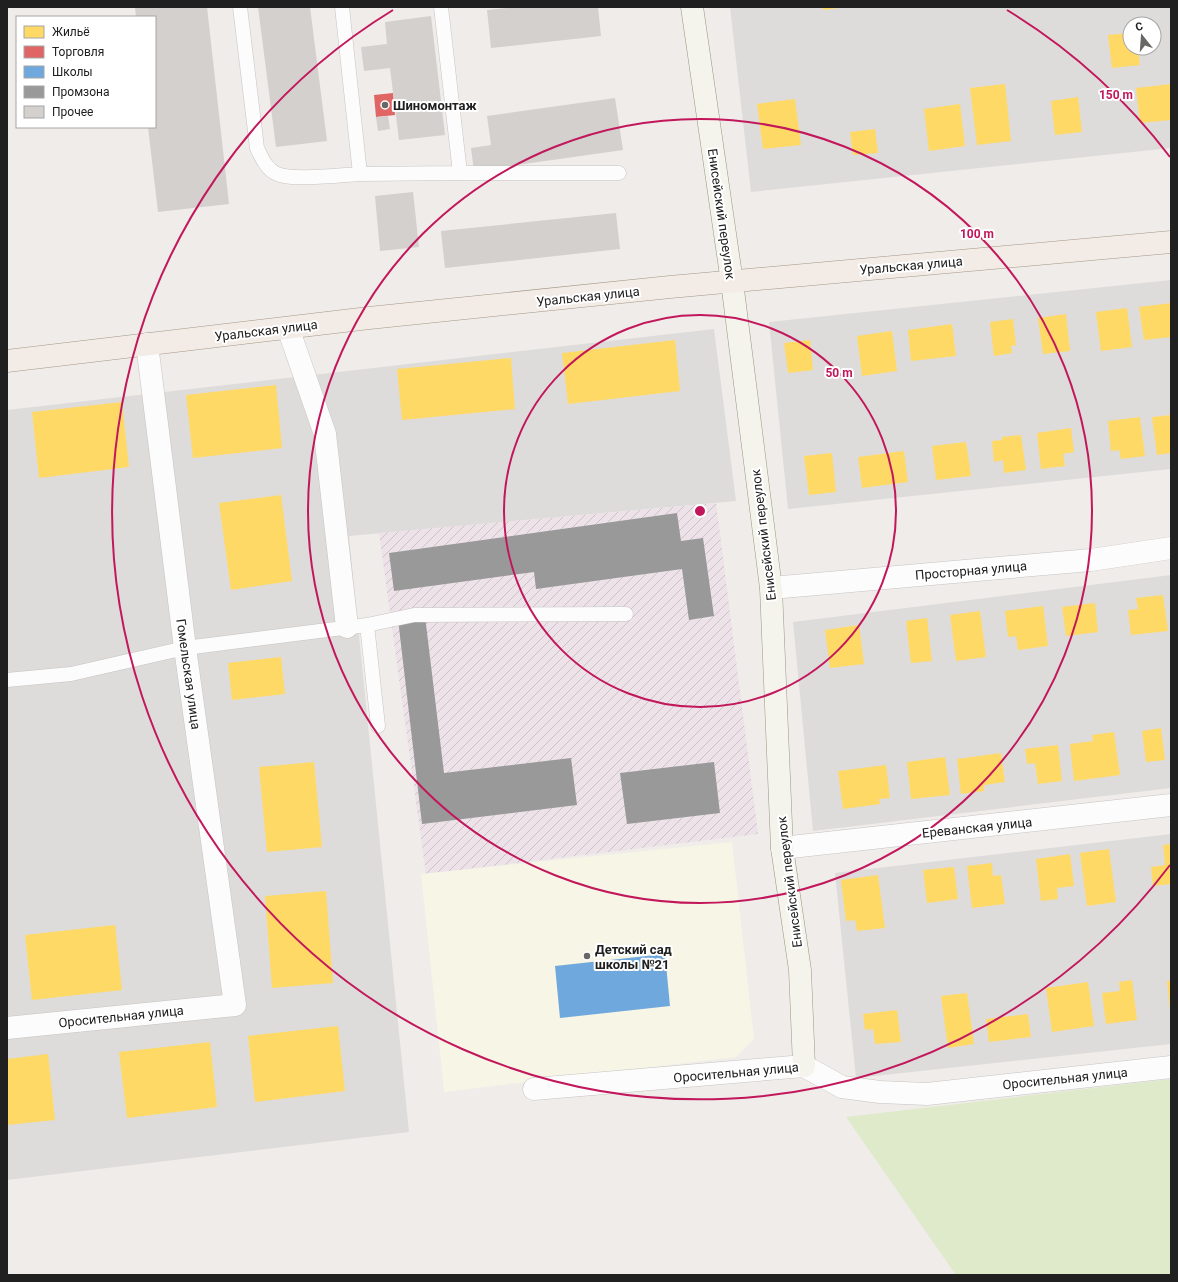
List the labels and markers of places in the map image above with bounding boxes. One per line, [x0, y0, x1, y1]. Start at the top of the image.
place label: Шиномонтаж [393, 98, 477, 113]
marker: Шиномонтаж [380, 100, 390, 110]
centre of rings [693, 504, 707, 518]
place label: Детский сад школы №21 [595, 942, 672, 972]
marker: Детский сад школы №21 [582, 951, 592, 961]

